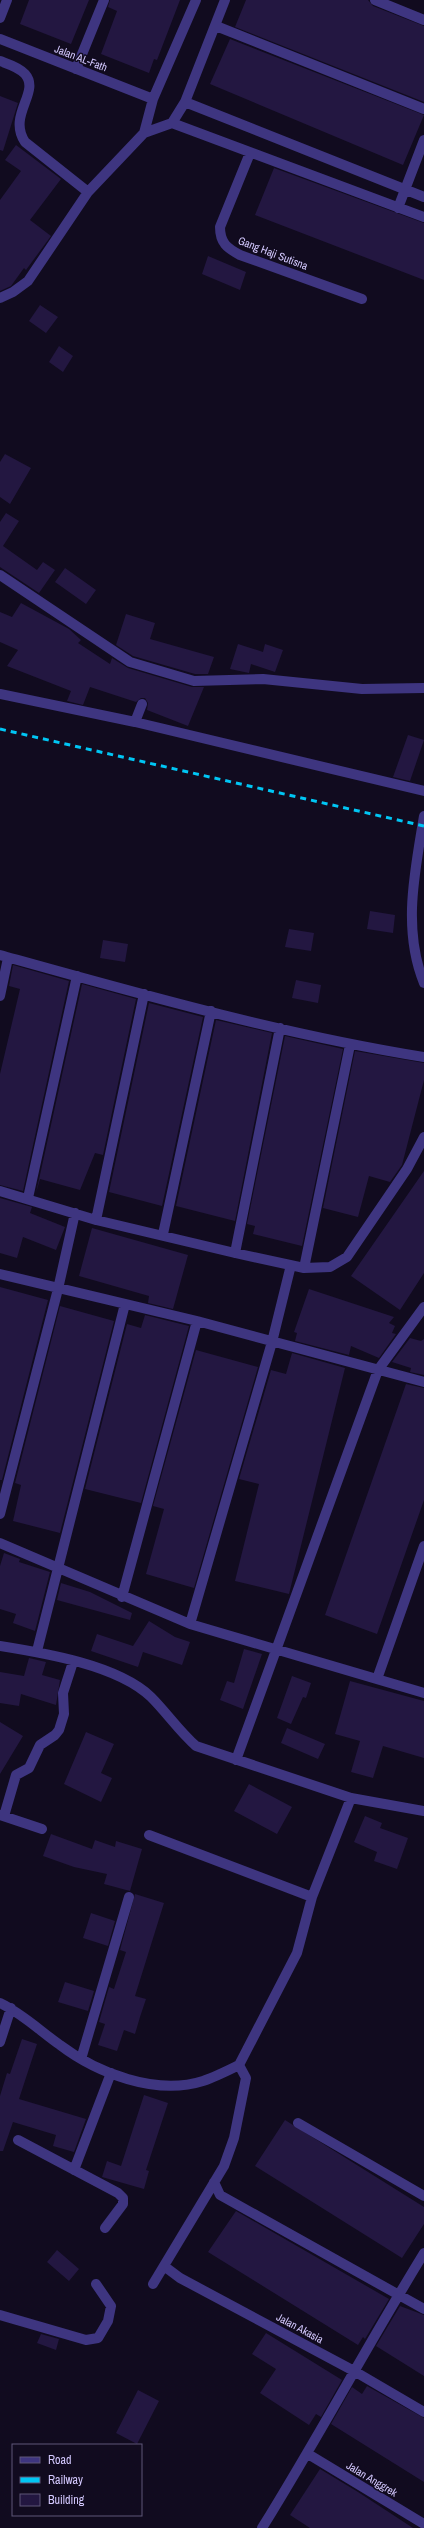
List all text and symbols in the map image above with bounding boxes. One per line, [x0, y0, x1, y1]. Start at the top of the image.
street label: Jalan AL-Fath [53, 42, 109, 74]
street label: Gang Haji Sutisna [236, 233, 310, 273]
street label: Jalan Akasia [274, 2310, 326, 2346]
legend [12, 2444, 142, 2516]
text: Road [48, 2452, 72, 2468]
street label: Jalan Anggrek [344, 2458, 401, 2500]
text: Railway [48, 2472, 83, 2488]
text: Building [48, 2492, 85, 2508]

